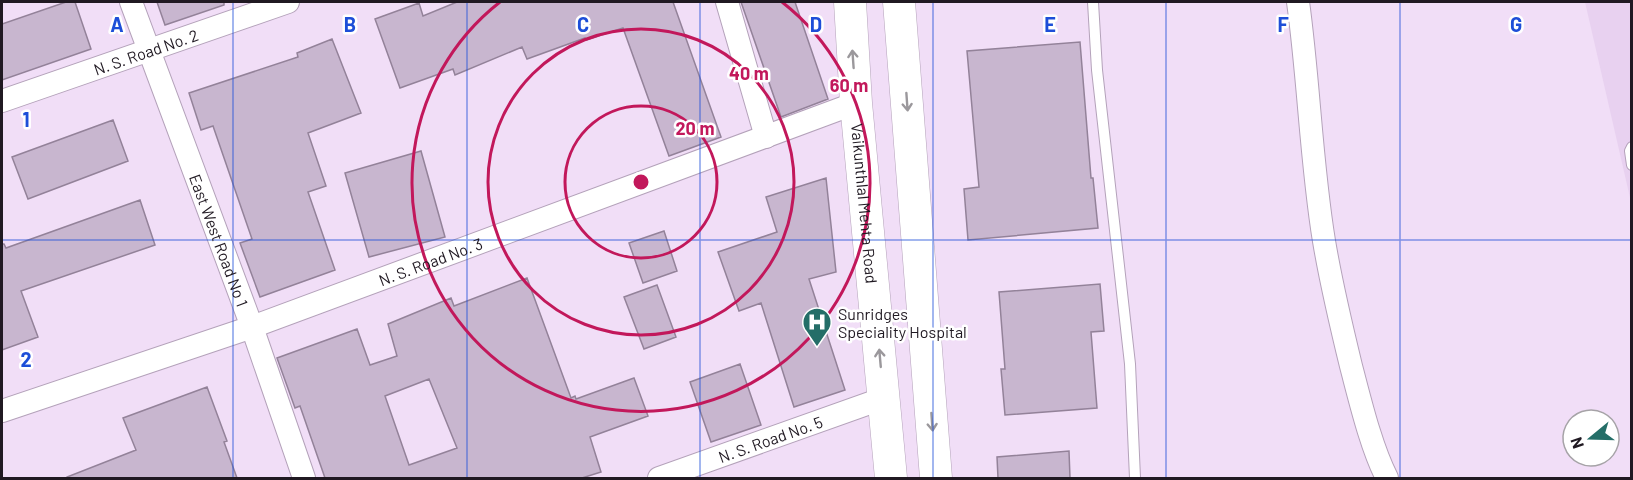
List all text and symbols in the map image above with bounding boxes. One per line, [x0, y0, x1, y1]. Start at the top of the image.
text: A [110, 12, 124, 36]
text: B [344, 12, 356, 36]
text: C [577, 12, 589, 36]
text: D [810, 12, 822, 36]
text: E [1044, 12, 1056, 36]
text: F [1277, 12, 1289, 36]
text: G [1510, 12, 1522, 36]
street label: N. S. Road No. 2 [91, 24, 200, 78]
one-way arrow [848, 49, 859, 69]
text: 40 m [729, 62, 769, 84]
text: 60 m [830, 74, 868, 96]
one-way arrow [902, 91, 913, 111]
text: 1 [22, 107, 30, 131]
text: 20 m [676, 117, 714, 139]
street label: Vaikunthlal Mehta Road [848, 123, 882, 284]
street label: East West Road No 1 [186, 171, 253, 309]
centre of rings [631, 172, 651, 192]
street label: N. S. Road No. 3 [376, 233, 485, 289]
place label: Sunridges Speciality Hospital [838, 304, 967, 341]
hospital icon: Sunridges Speciality Hospital [801, 306, 833, 348]
text: 2 [20, 347, 32, 371]
one-way arrow [874, 348, 885, 368]
north arrow [1561, 408, 1621, 468]
street label: N. S. Road No. 5 [716, 411, 825, 466]
one-way arrow [926, 411, 937, 431]
text: N [1566, 435, 1587, 451]

